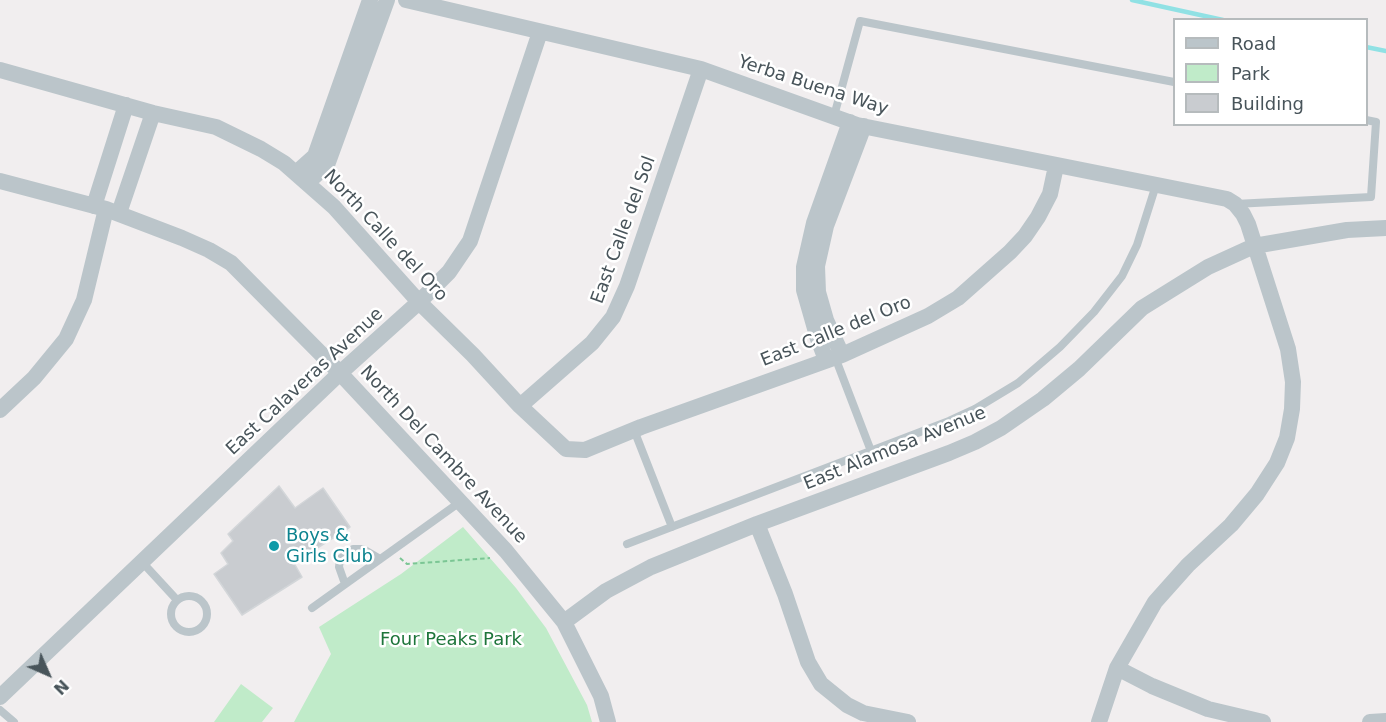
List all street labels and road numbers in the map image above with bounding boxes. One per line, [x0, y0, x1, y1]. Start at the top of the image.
street label: Yerba Buena Way [735, 52, 891, 120]
street label: East Calle del Sol [587, 153, 661, 307]
street label: North Calle del Oro [318, 166, 452, 306]
street label: East Calle del Oro [758, 292, 914, 372]
street label: East Calaveras Avenue [222, 304, 388, 460]
street label: North Del Cambre Avenue [355, 362, 531, 548]
street label: East Alamosa Avenue [801, 403, 989, 495]

